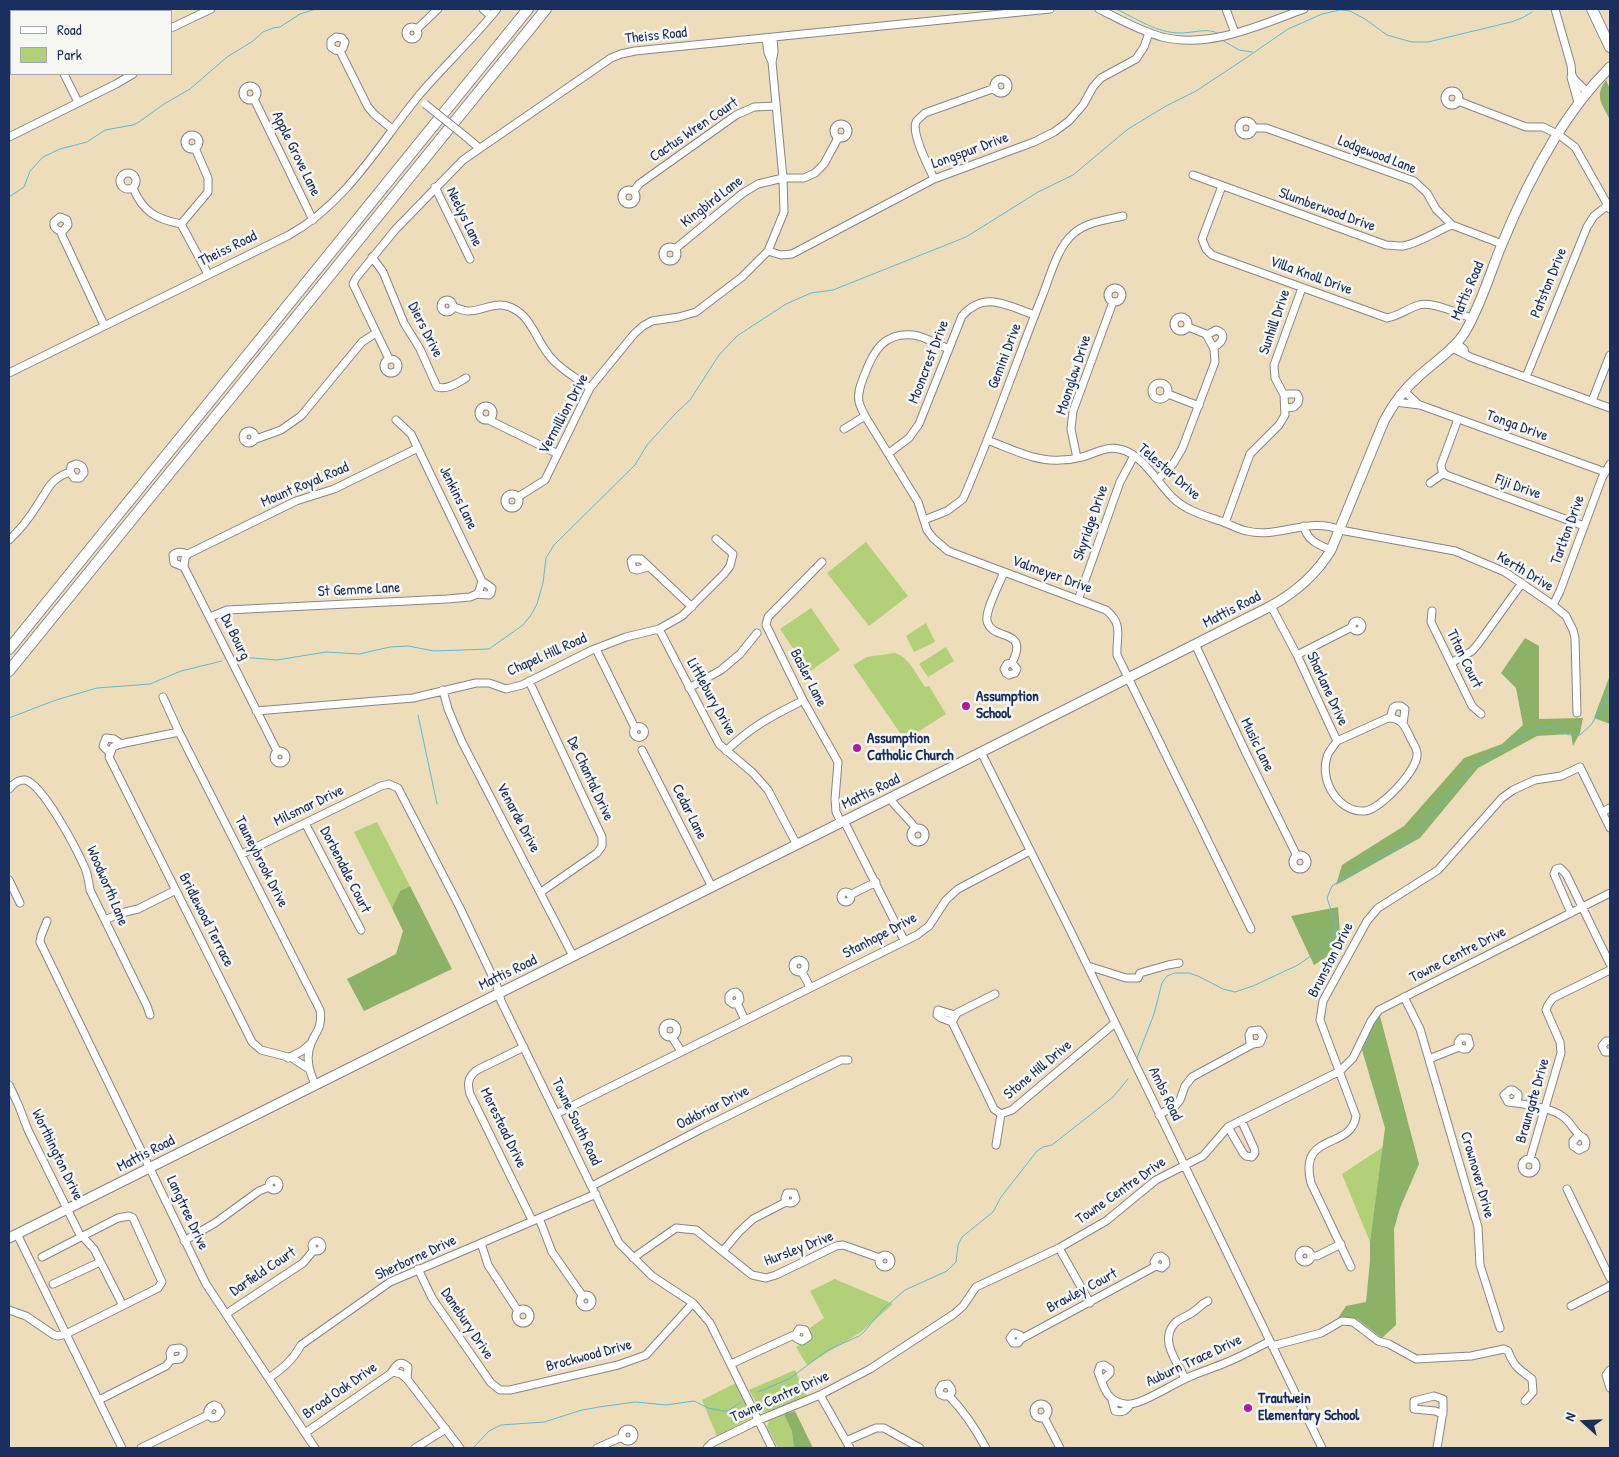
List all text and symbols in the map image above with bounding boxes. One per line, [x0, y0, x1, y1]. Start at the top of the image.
legend [10, 10, 172, 75]
text: Road [57, 19, 82, 40]
street label: Theiss Road [624, 24, 688, 48]
text: Park [57, 44, 82, 65]
street label: Cactus Wren Court [646, 94, 742, 166]
street label: Apple Grove Lane [268, 109, 324, 199]
street label: Longspur Drive [929, 129, 1011, 173]
street label: Lodgewood Lane [1335, 132, 1419, 178]
street label: Kingbird Lane [678, 172, 746, 232]
street label: Neelys Lane [442, 184, 486, 250]
street label: Slumberwood Drive [1276, 184, 1378, 236]
street label: Theiss Road [196, 227, 260, 271]
street label: Patston Drive [1527, 245, 1571, 321]
street label: Villa Knoll Drive [1267, 253, 1355, 299]
street label: Mattis Road [1448, 259, 1488, 323]
street label: Sunhill Drive [1256, 287, 1294, 357]
street label: Diers Drive [403, 299, 447, 361]
street label: Mooncrest Drive [905, 318, 953, 406]
street label: Gemini Drive [984, 321, 1026, 391]
street label: Moonglow Drive [1053, 333, 1095, 417]
street label: Vermillion Drive [535, 371, 593, 457]
street label: Tonga Drive [1484, 407, 1550, 445]
street label: Telestar Drive [1134, 440, 1204, 504]
street label: Mount Royal Road [258, 458, 352, 512]
street label: Jenkins Lane [435, 463, 481, 533]
street label: Fiji Drive [1493, 470, 1543, 504]
street label: Skyridge Drive [1070, 483, 1112, 563]
street label: Tarlton Drive [1547, 493, 1589, 567]
street label: Kerth Drive [1493, 548, 1557, 596]
street label: Valmeyer Drive [1009, 552, 1095, 598]
street label: St Gemme Lane [317, 579, 401, 601]
street label: Mattis Road [1200, 588, 1264, 632]
street label: Du Bourg [216, 611, 254, 663]
street label: Titan Court [1442, 627, 1486, 691]
street label: Chapel Hill Road [504, 629, 590, 681]
street label: Basler Lane [786, 646, 830, 710]
street label: Sharlane Drive [1302, 649, 1352, 729]
street label: Littlebury Drive [682, 655, 740, 739]
place label: Assumption School [976, 688, 1039, 723]
marker: Assumption School [960, 700, 972, 712]
street label: Music Lane [1236, 715, 1278, 775]
place label: Assumption Catholic Church [867, 730, 954, 765]
street label: De Chantal Drive [563, 734, 617, 824]
marker: Assumption Catholic Church [851, 742, 863, 754]
street label: Mattis Road [839, 770, 903, 814]
street label: Venarde Drive [492, 780, 544, 856]
street label: Milsmar Drive [271, 781, 347, 831]
street label: Cedar Lane [668, 781, 710, 843]
street label: Tauneybrook Drive [230, 813, 292, 911]
street label: Dorbendale Court [316, 824, 374, 916]
street label: Woodworth Lane [82, 843, 132, 929]
street label: Bridlewood Terrace [175, 870, 237, 970]
street label: Stanhope Drive [840, 909, 920, 963]
street label: Brunston Drive [1304, 920, 1358, 1000]
street label: Towne Centre Drive [1407, 923, 1509, 987]
street label: Mattis Road [476, 951, 540, 995]
street label: Stone Hill Drive [1000, 1036, 1076, 1104]
street label: Braungate Drive [1512, 1057, 1554, 1145]
street label: Ambs Road [1144, 1064, 1186, 1124]
street label: Towne South Road [547, 1076, 605, 1168]
street label: Oakbriar Drive [674, 1082, 752, 1134]
street label: Morestead Drive [476, 1085, 530, 1171]
street label: Worthington Drive [27, 1107, 87, 1203]
street label: Crownover Drive [1456, 1130, 1498, 1220]
street label: Mattis Road [114, 1132, 178, 1176]
street label: Towne Centre Drive [1073, 1153, 1169, 1229]
street label: Langtree Drive [162, 1173, 212, 1253]
street label: Hursley Drive [762, 1228, 836, 1270]
street label: Sherborne Drive [373, 1231, 459, 1285]
street label: Darfield Court [227, 1244, 299, 1300]
street label: Brawley Court [1044, 1265, 1120, 1317]
street label: Danebury Drive [437, 1285, 497, 1363]
street label: Auburn Trace Drive [1143, 1331, 1245, 1391]
street label: Brockwood Drive [544, 1336, 634, 1376]
street label: Broad Oak Drive [299, 1359, 381, 1423]
street label: Towne Centre Drive [728, 1367, 832, 1427]
place label: Trautwein Elementary School [1258, 1390, 1359, 1425]
north arrow [1559, 1397, 1609, 1447]
marker: Trautwein Elementary School [1242, 1402, 1254, 1414]
text: N [1559, 1410, 1580, 1423]

